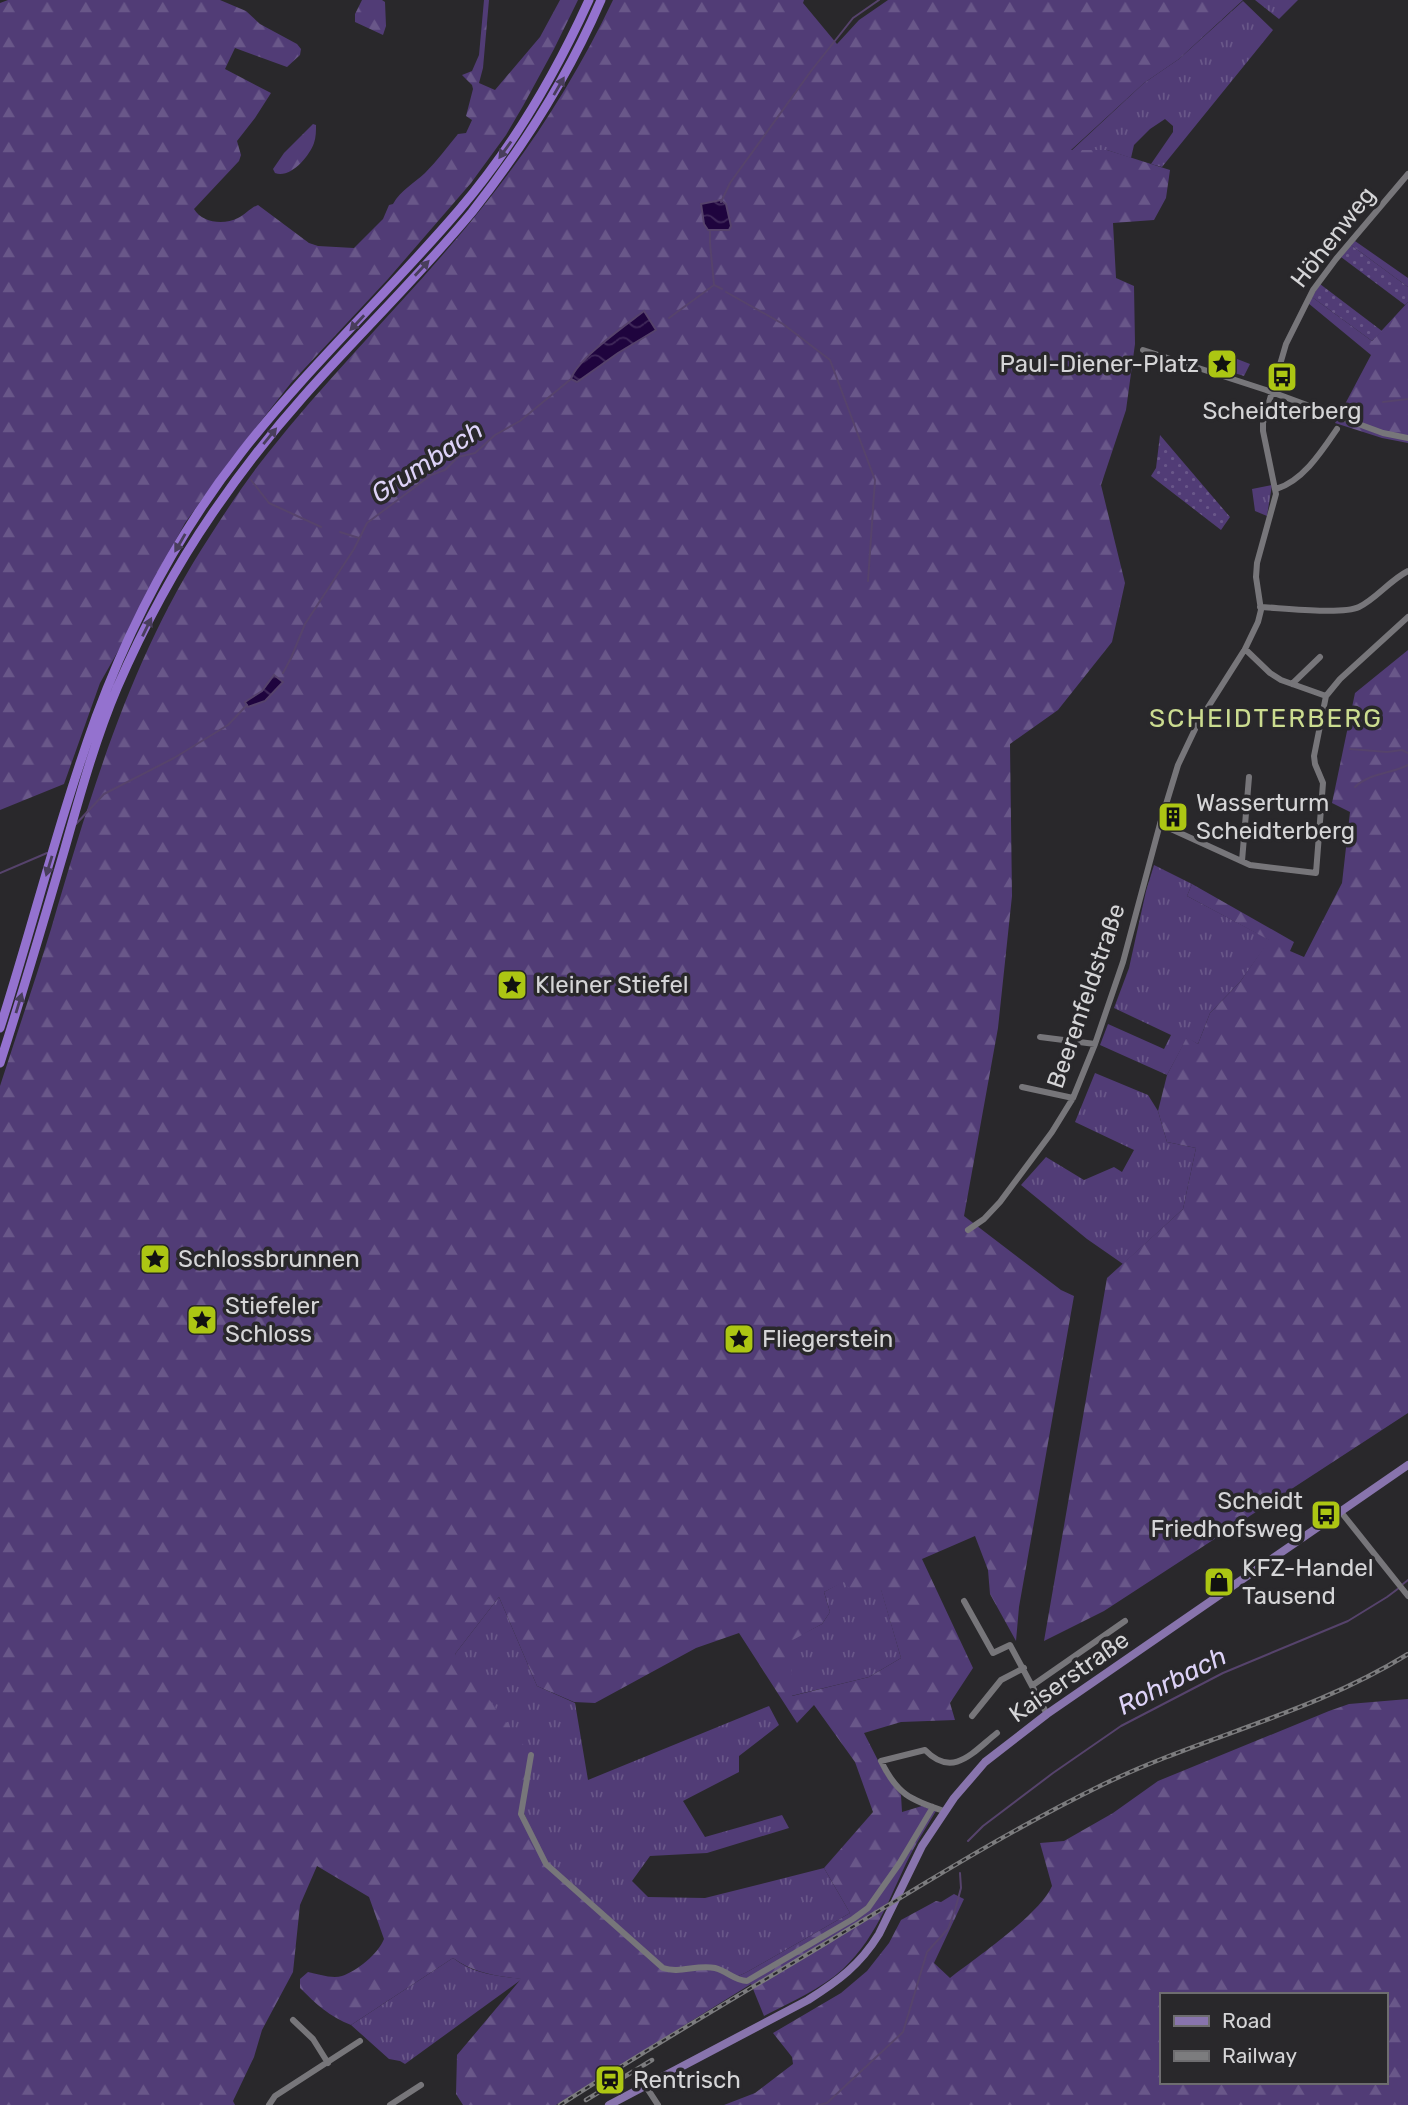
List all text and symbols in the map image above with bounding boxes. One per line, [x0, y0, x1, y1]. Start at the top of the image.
one-way arrow [553, 77, 565, 96]
one-way arrow [498, 141, 512, 159]
street label: Höhenweg [1285, 181, 1381, 293]
one-way arrow [414, 259, 431, 276]
one-way arrow [349, 314, 365, 332]
place icon: Paul-Diener-Platz [1205, 347, 1239, 381]
place label: Paul-Diener-Platz [1000, 350, 1199, 378]
bus stop icon: Scheidterberg [1265, 360, 1299, 394]
place label: Scheidterberg [1202, 397, 1362, 425]
water label: Grumbach [365, 414, 489, 510]
one-way arrow [262, 428, 277, 445]
one-way arrow [174, 533, 186, 553]
one-way arrow [141, 617, 152, 637]
district label: SCHEIDTERBERG [1149, 703, 1383, 734]
place label: Wasserturm Scheidterberg [1196, 789, 1355, 845]
building icon: Wasserturm Scheidterberg [1156, 800, 1190, 834]
one-way arrow [44, 856, 54, 877]
street label: Beerenfeldstraße [1041, 900, 1131, 1092]
place icon: Kleiner Stiefel [495, 968, 529, 1002]
place label: Kleiner Stiefel [535, 971, 689, 999]
one-way arrow [15, 993, 25, 1014]
place icon: Schlossbrunnen [138, 1242, 172, 1276]
place label: Schlossbrunnen [178, 1245, 360, 1273]
place label: Stiefeler Schloss [225, 1292, 319, 1348]
place icon: Stiefeler Schloss [185, 1303, 219, 1337]
place icon: Fliegerstein [722, 1322, 756, 1356]
place label: Fliegerstein [762, 1325, 893, 1353]
place label: Scheidt Friedhofsweg [1151, 1487, 1303, 1543]
bus stop icon: Scheidt Friedhofsweg [1309, 1498, 1343, 1532]
place label: KFZ-Handel Tausend [1242, 1554, 1374, 1610]
shop icon: KFZ-Handel Tausend [1202, 1565, 1236, 1599]
street label: Kaiserstraße [1004, 1626, 1134, 1728]
water label: Rohrbach [1112, 1640, 1232, 1722]
legend [1160, 1993, 1387, 2084]
text: Road [1222, 2008, 1272, 2033]
text: Railway [1222, 2043, 1297, 2068]
station icon: Rentrisch [593, 2063, 627, 2097]
place label: Rentrisch [633, 2066, 741, 2094]

